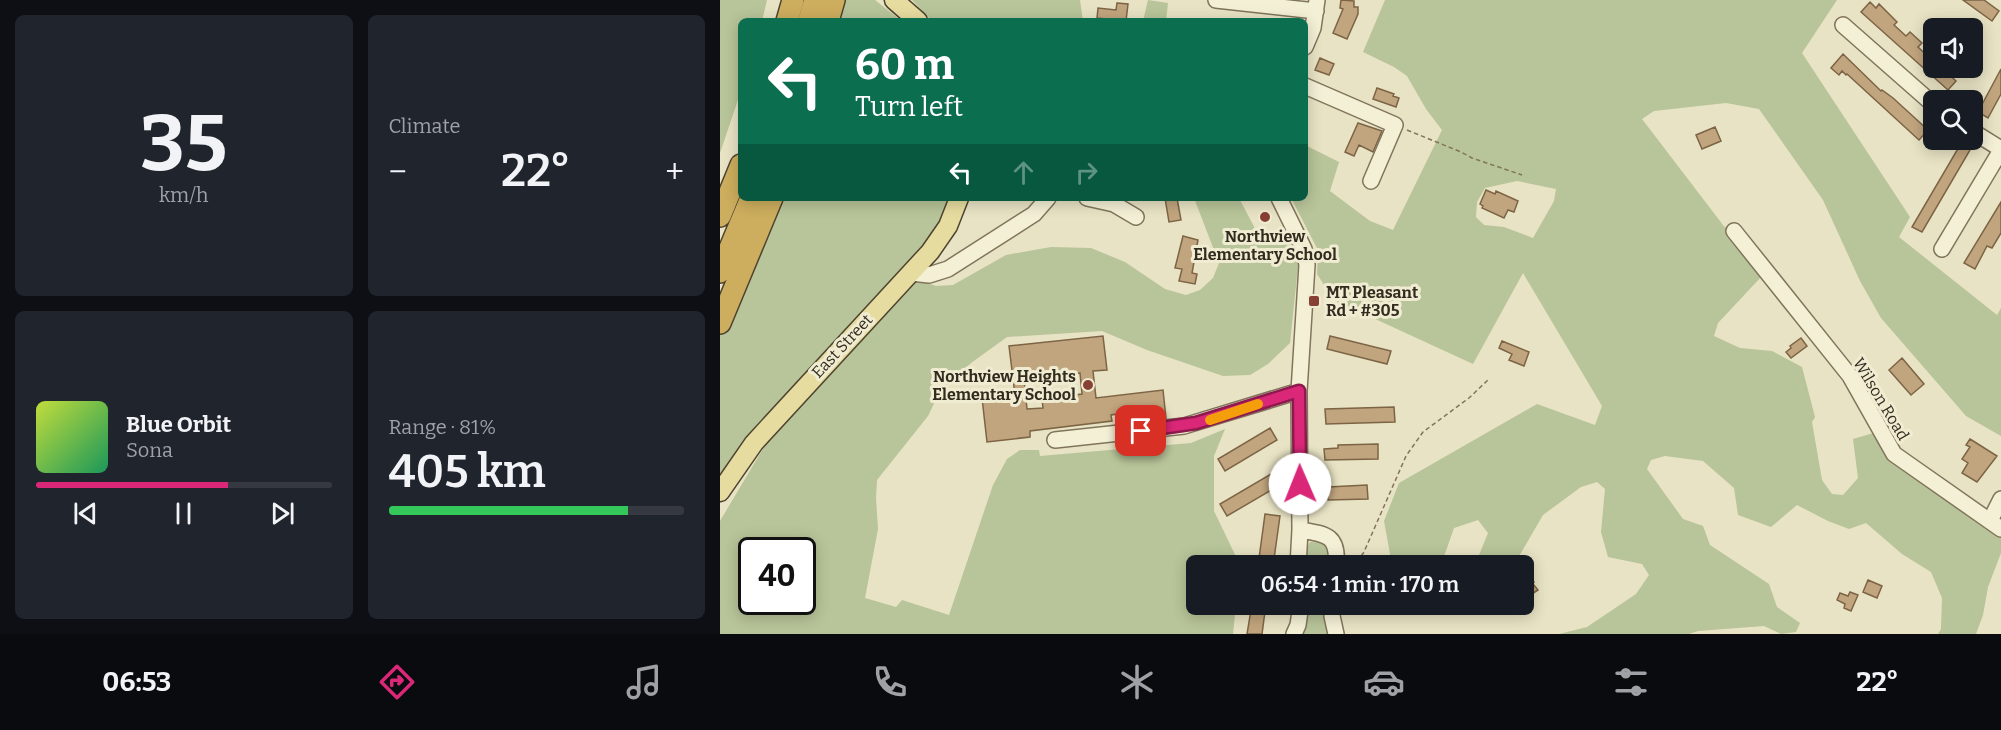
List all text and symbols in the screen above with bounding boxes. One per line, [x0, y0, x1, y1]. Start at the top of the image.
map controls [1923, 18, 1983, 150]
button: sound [1923, 18, 1983, 78]
text: 60 m [855, 40, 954, 90]
icon: left [756, 42, 834, 120]
button: search [1923, 90, 1983, 150]
text: Turn left [855, 91, 963, 123]
text: 35 [140, 97, 228, 191]
text: Climate [389, 114, 460, 138]
text: 22° [501, 144, 571, 198]
text: − [389, 152, 407, 192]
text: + [665, 152, 684, 192]
icon: left [944, 156, 977, 189]
icon: ahead [1007, 156, 1040, 189]
icon: right [1070, 156, 1103, 189]
text: km/h [159, 183, 209, 207]
marker: Northview Elementary School [1258, 210, 1272, 224]
place label: Northview Elementary School [1193, 227, 1337, 264]
place label: MT Pleasant Rd + #305 [1326, 283, 1419, 320]
marker: MT Pleasant Rd + #305 [1307, 294, 1321, 308]
street label: East Street [808, 310, 876, 382]
street label: Wilson Road [1849, 354, 1913, 444]
place label: Northview Heights Elementary School [932, 367, 1076, 404]
marker: Northview Heights Elementary School [1081, 378, 1095, 392]
pin [1115, 405, 1166, 456]
text: Blue Orbit [126, 411, 231, 438]
icon: arrive [1124, 414, 1157, 447]
text: Range · 81% [389, 415, 496, 439]
text: Sona [126, 438, 173, 462]
text: 405 km [389, 445, 546, 499]
position arrow [1268, 452, 1332, 516]
icon: previous [69, 497, 102, 530]
icon: pause [167, 497, 200, 530]
icon: next [266, 497, 299, 530]
speed limit sign: 40 [738, 537, 816, 615]
text: 06:54 · 1 min · 170 m [1261, 571, 1459, 598]
icon: directions [376, 661, 418, 703]
icon: music [623, 661, 665, 703]
icon: phone [869, 661, 911, 703]
icon: climate [1116, 661, 1158, 703]
icon: car [1363, 661, 1405, 703]
icon: filters [1610, 661, 1652, 703]
text: 06:53 [102, 666, 171, 698]
text: 22° [1856, 666, 1899, 698]

